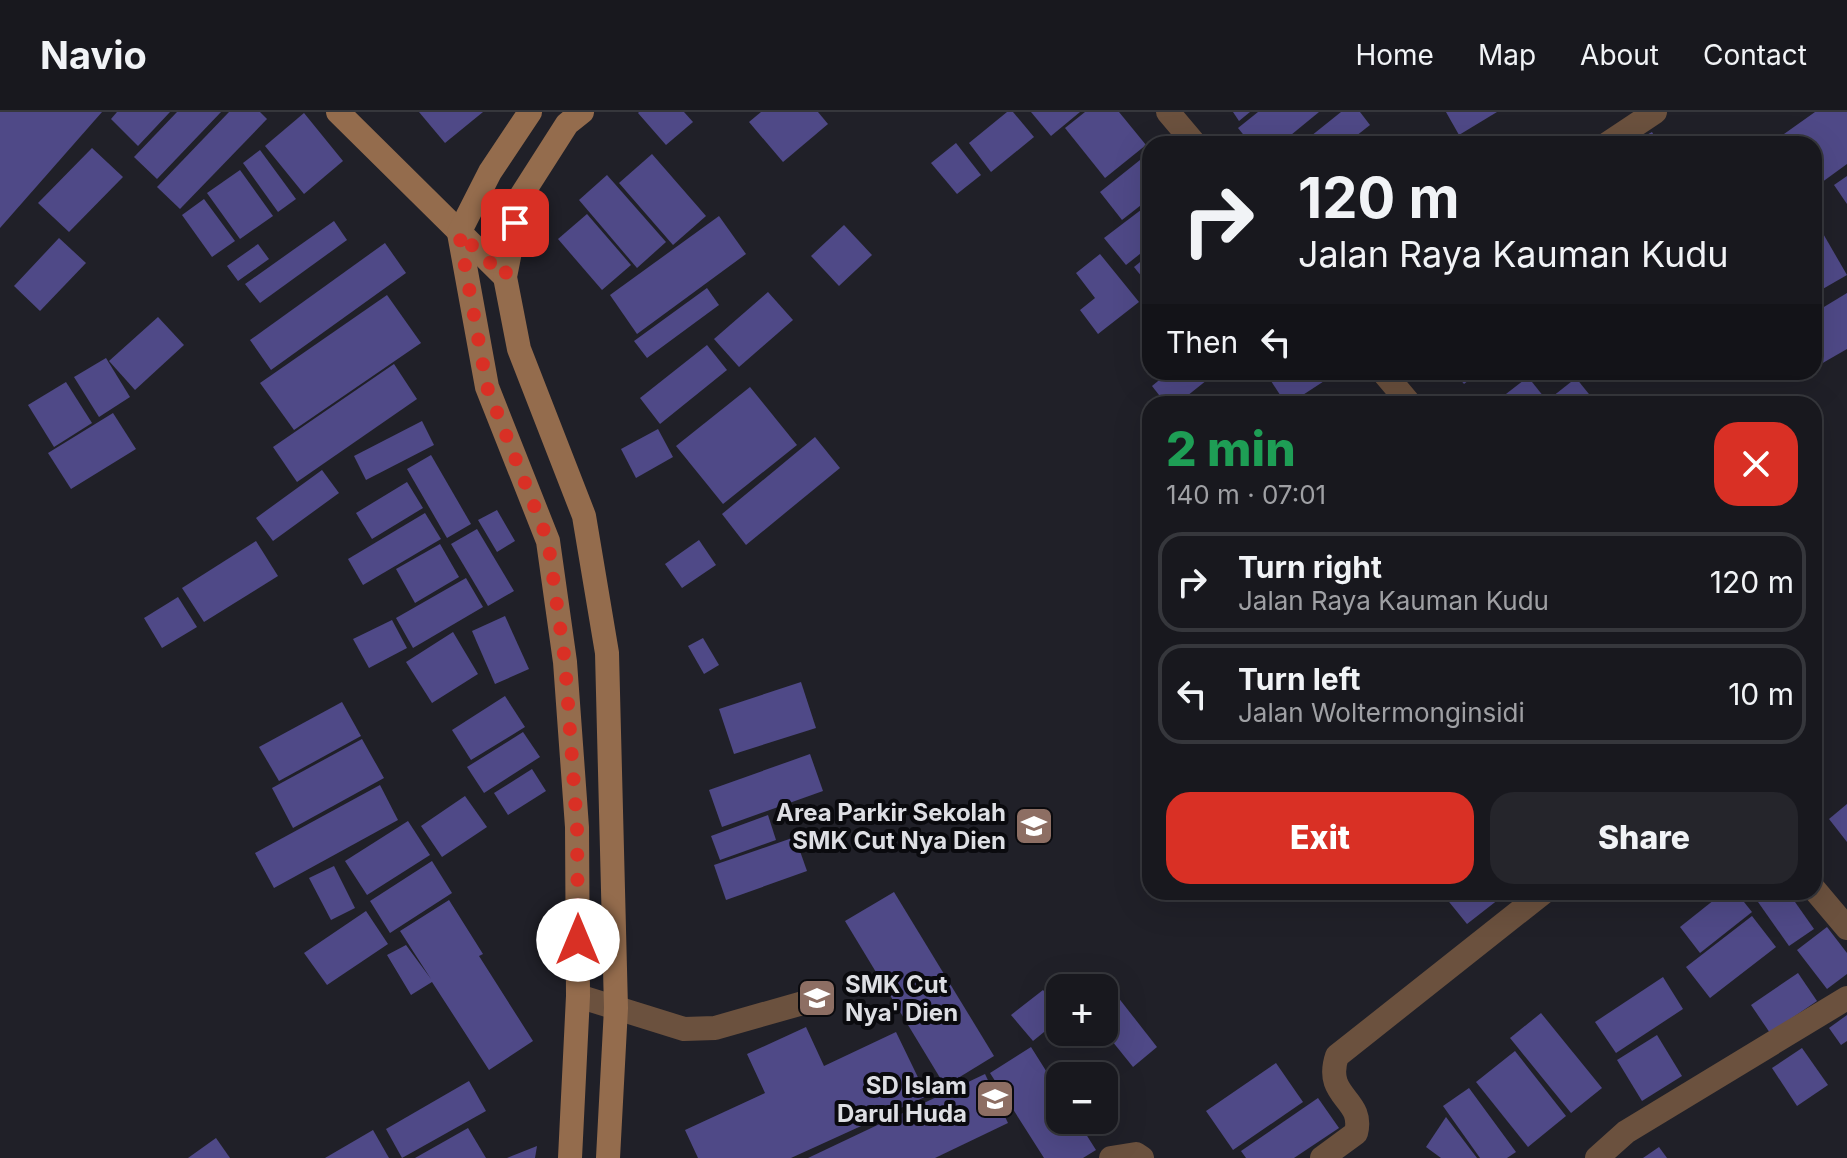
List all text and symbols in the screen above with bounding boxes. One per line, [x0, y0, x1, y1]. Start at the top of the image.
text: Navio [40, 32, 147, 78]
text: Home [1355, 38, 1434, 72]
text: Map [1478, 38, 1536, 72]
text: About [1580, 38, 1659, 72]
text: Contact [1703, 38, 1807, 72]
text: 120 m [1298, 164, 1460, 232]
icon: right [1166, 168, 1270, 272]
pin [481, 189, 549, 257]
icon: arrive [493, 201, 537, 245]
text: Jalan Raya Kauman Kudu [1298, 232, 1729, 276]
icon: left [1254, 320, 1298, 364]
text: Then [1166, 324, 1238, 360]
text: 2 min [1166, 419, 1296, 478]
button: close [1714, 422, 1798, 506]
text: 140 m · 07:01 [1166, 479, 1326, 510]
text: Turn right [1238, 549, 1382, 585]
icon: right [1170, 560, 1214, 604]
text: 120 m [1710, 564, 1794, 600]
text: Jalan Raya Kauman Kudu [1238, 585, 1549, 616]
text: Turn left [1238, 661, 1360, 697]
icon: left [1170, 672, 1214, 716]
text: 10 m [1728, 676, 1794, 712]
text: Jalan Woltermonginsidi [1238, 697, 1525, 728]
button: Exit [1166, 792, 1474, 884]
button: Share [1490, 792, 1798, 884]
place label: Area Parkir Sekolah SMK Cut Nya Dien [776, 798, 1006, 855]
school or university icon: Area Parkir Sekolah SMK Cut Nya Dien [1013, 805, 1055, 847]
position arrow [536, 898, 620, 982]
place label: SMK Cut Nya' Dien [845, 970, 958, 1027]
map controls [1046, 974, 1118, 1134]
button: + [1046, 974, 1118, 1046]
school or university icon: SMK Cut Nya' Dien [796, 977, 838, 1019]
button: − [1046, 1062, 1118, 1134]
place label: SD Islam Darul Huda [837, 1071, 967, 1128]
school or university icon: SD Islam Darul Huda [974, 1078, 1016, 1120]

